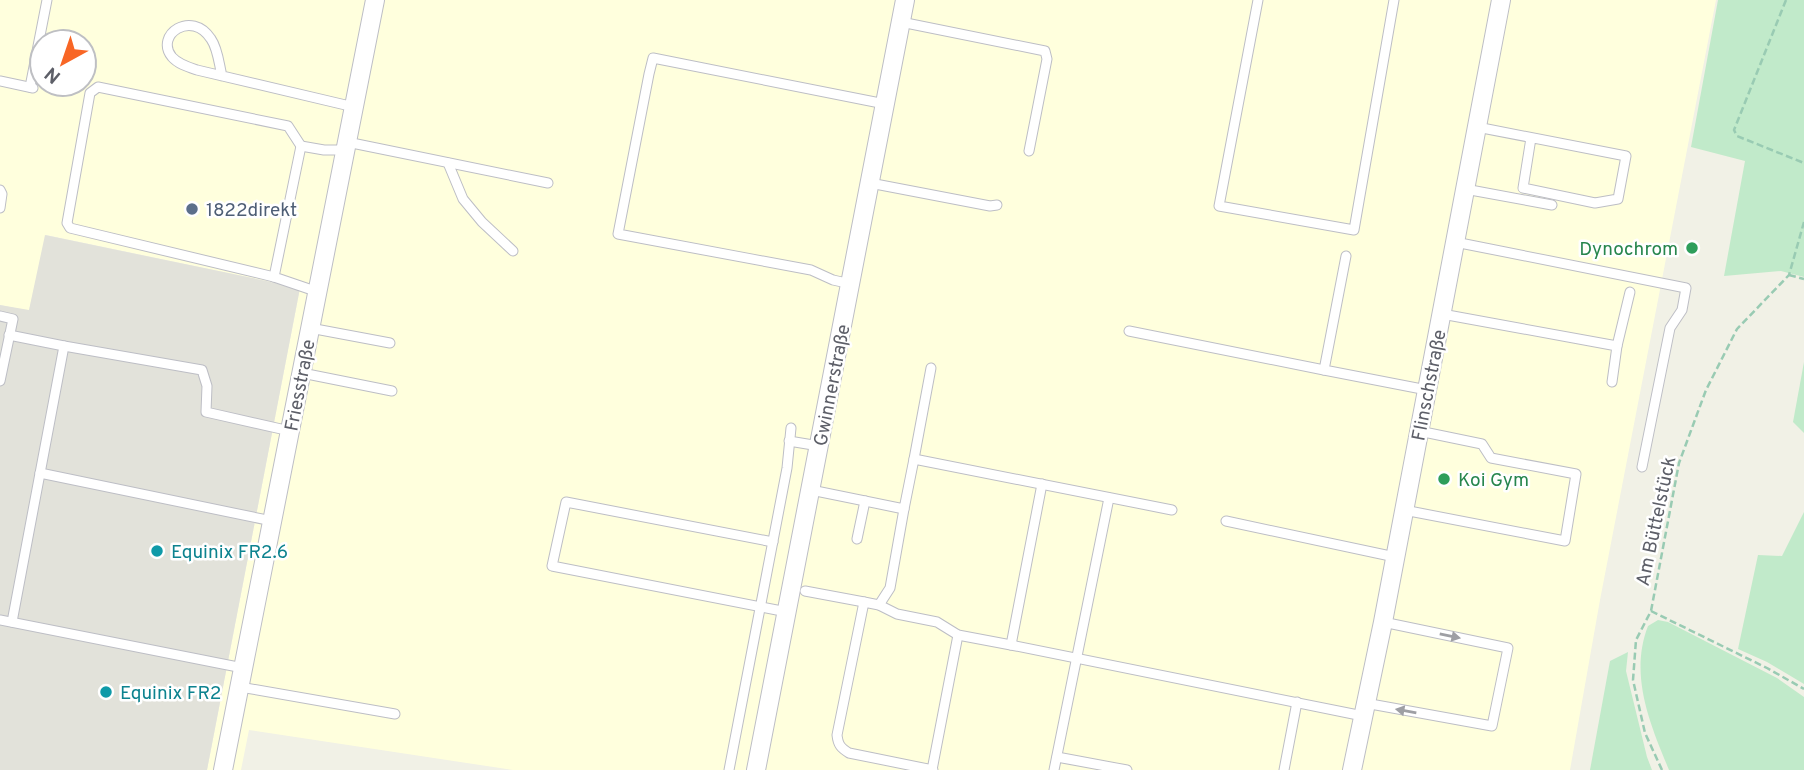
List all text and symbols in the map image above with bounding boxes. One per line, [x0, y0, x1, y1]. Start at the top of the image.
north arrow [28, 28, 98, 98]
text: N [40, 61, 66, 88]
place label: 1822direkt [206, 199, 297, 223]
marker: 1822direkt [184, 201, 200, 217]
place label: Dynochrom [1579, 238, 1678, 262]
marker: Dynochrom [1684, 240, 1700, 256]
street label: Gwinnerstraße [809, 322, 857, 448]
street label: Flinschstraße [1407, 328, 1453, 443]
street label: Friesstraße [280, 337, 322, 433]
street label: Am Büttelstück [1632, 454, 1682, 588]
place label: Koi Gym [1458, 469, 1529, 493]
marker: Koi Gym [1436, 471, 1452, 487]
place label: Equinix FR2.6 [171, 541, 288, 565]
marker: Equinix FR2.6 [149, 543, 165, 559]
one-way arrow [1439, 630, 1461, 641]
place label: Equinix FR2 [120, 682, 222, 706]
marker: Equinix FR2 [98, 684, 114, 700]
one-way arrow [1395, 705, 1417, 716]

